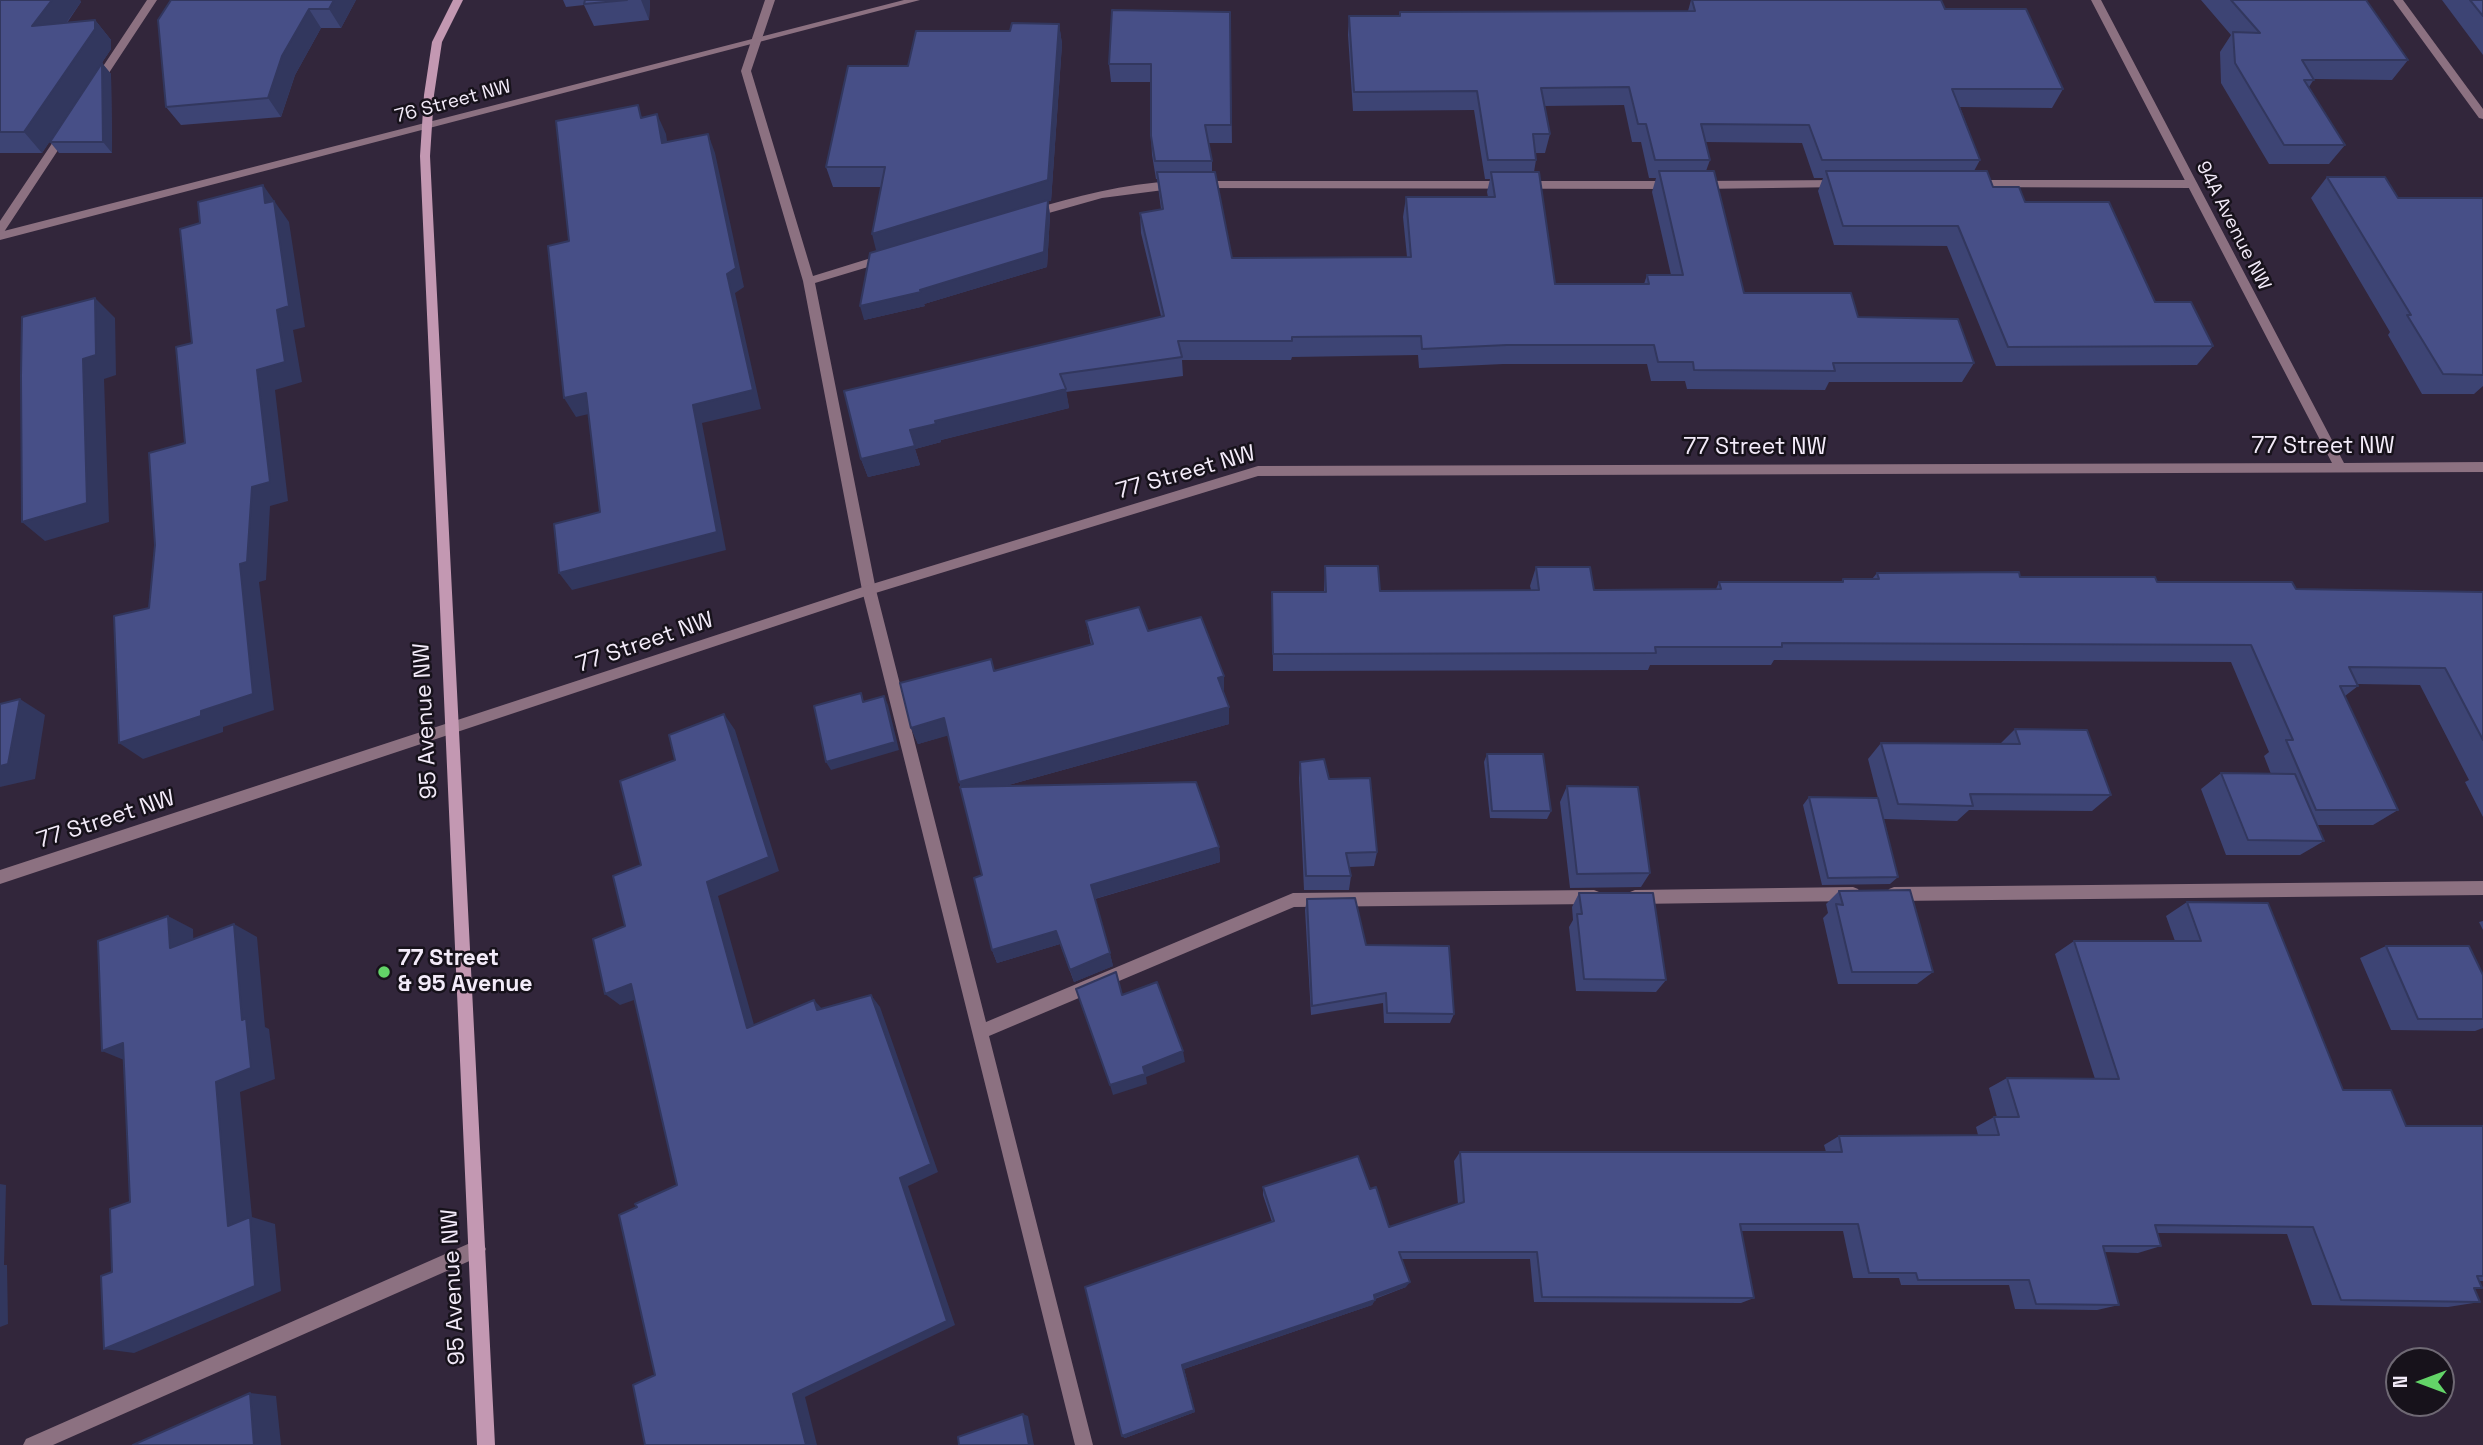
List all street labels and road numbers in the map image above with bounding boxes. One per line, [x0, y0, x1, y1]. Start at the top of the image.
street label: 76 Street NW [392, 76, 514, 128]
street label: 94A Avenue NW [2191, 158, 2275, 294]
street label: 77 Street NW [2251, 433, 2395, 461]
street label: 77 Street NW [1683, 434, 1827, 462]
street label: 77 Street NW [1113, 440, 1259, 506]
street label: 77 Street NW [573, 607, 717, 679]
street label: 95 Avenue NW [408, 642, 444, 800]
street label: 77 Street NW [34, 785, 178, 855]
street label: 95 Avenue NW [436, 1208, 472, 1366]

